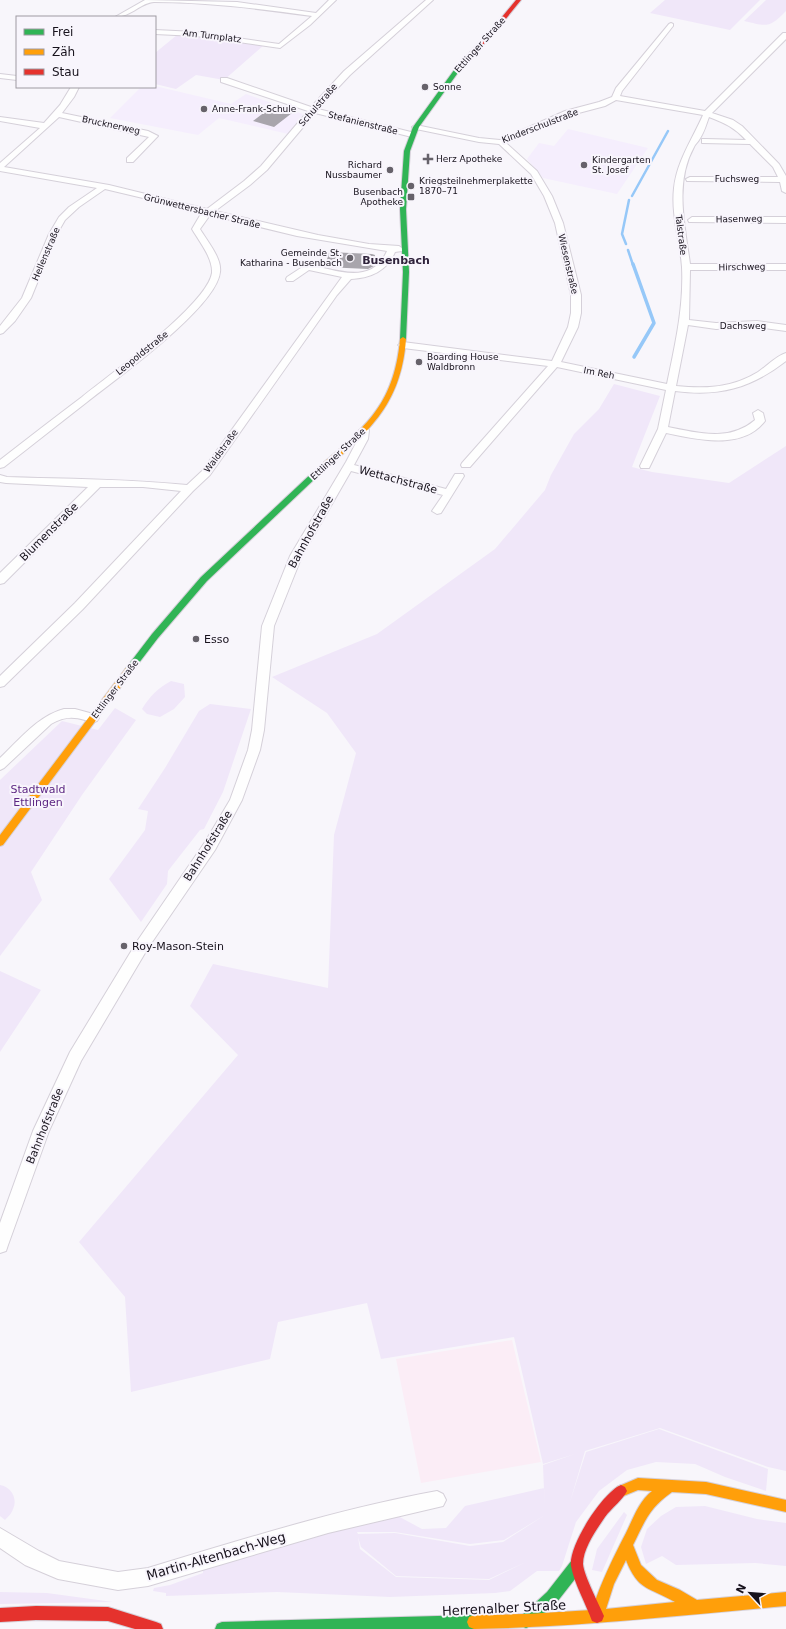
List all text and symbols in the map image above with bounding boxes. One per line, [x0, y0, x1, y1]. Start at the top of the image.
street label: Ettlinger Straße [453, 15, 508, 75]
legend [16, 16, 156, 88]
text: Frei [52, 25, 73, 39]
street label: Am Turnplatz [182, 27, 242, 45]
text: Zäh [52, 45, 75, 59]
text: Stau [52, 65, 79, 79]
street label: Schulstraße [297, 81, 340, 128]
marker: Sonne [420, 82, 430, 92]
place label: Sonne [433, 82, 462, 92]
marker: Anne-Frank-Schule [199, 104, 209, 114]
place label: Anne-Frank-Schule [212, 104, 297, 114]
street label: Kinderschulstraße [500, 107, 580, 145]
street label: Stefanienstraße [327, 109, 399, 137]
street label: Brucknerweg [81, 114, 141, 136]
marker: Herz Apotheke [423, 154, 433, 164]
place label: Herz Apotheke [436, 154, 503, 164]
place label: Kindergarten St. Josef [592, 155, 651, 175]
place label: Richard Nussbaumer [325, 160, 382, 180]
marker: Kindergarten St. Josef [579, 160, 589, 170]
marker: Richard Nussbaumer [385, 165, 395, 175]
street label: Fuchsweg [715, 174, 759, 184]
place label: Kriegsteilnehmerplakette 1870–71 [419, 176, 533, 196]
marker: Kriegsteilnehmerplakette 1870–71 [406, 181, 416, 191]
place label: Busenbach Apotheke [353, 187, 403, 207]
street label: Grünwettersbacher Straße [143, 192, 262, 230]
marker: Busenbach Apotheke [406, 192, 416, 202]
street label: Talstraße [673, 213, 688, 256]
street label: Hasenweg [716, 214, 762, 224]
street label: Hellenstraße [30, 225, 62, 282]
street label: Wiesenstraße [556, 233, 580, 295]
place label: Gemeinde St. Katharina - Busenbach [240, 248, 342, 268]
marker: Gemeinde St. Katharina - Busenbach [345, 253, 355, 263]
district label: Busenbach [362, 254, 430, 267]
street label: Hirschweg [718, 262, 766, 272]
street label: Dachsweg [720, 321, 766, 331]
street label: Leopoldstraße [114, 329, 170, 377]
place label: Boarding House Waldbronn [427, 352, 499, 372]
marker: Boarding House Waldbronn [414, 357, 424, 367]
street label: Im Reh [583, 365, 615, 381]
street label: Ettlinger Straße [309, 426, 368, 482]
street label: Waldstraße [202, 427, 240, 474]
street label: Wettachstraße [357, 463, 439, 497]
street label: Bahnhofstraße [286, 493, 336, 570]
street label: Blumenstraße [17, 500, 81, 564]
place label: Esso [204, 633, 229, 646]
marker: Esso [191, 634, 201, 644]
street label: Ettlinger Straße [90, 657, 141, 720]
park label: Stadtwald Ettlingen [10, 783, 66, 809]
street label: Bahnhofstraße [181, 808, 235, 884]
place label: Roy-Mason-Stein [132, 940, 224, 953]
marker: Roy-Mason-Stein [119, 941, 129, 951]
street label: Bahnhofstraße [24, 1086, 66, 1166]
street label: Martin-Altenbach-Weg [145, 1529, 287, 1583]
north arrow [730, 1573, 770, 1613]
text: N [734, 1582, 749, 1596]
street label: Herrenalber Straße [442, 1597, 566, 1619]

